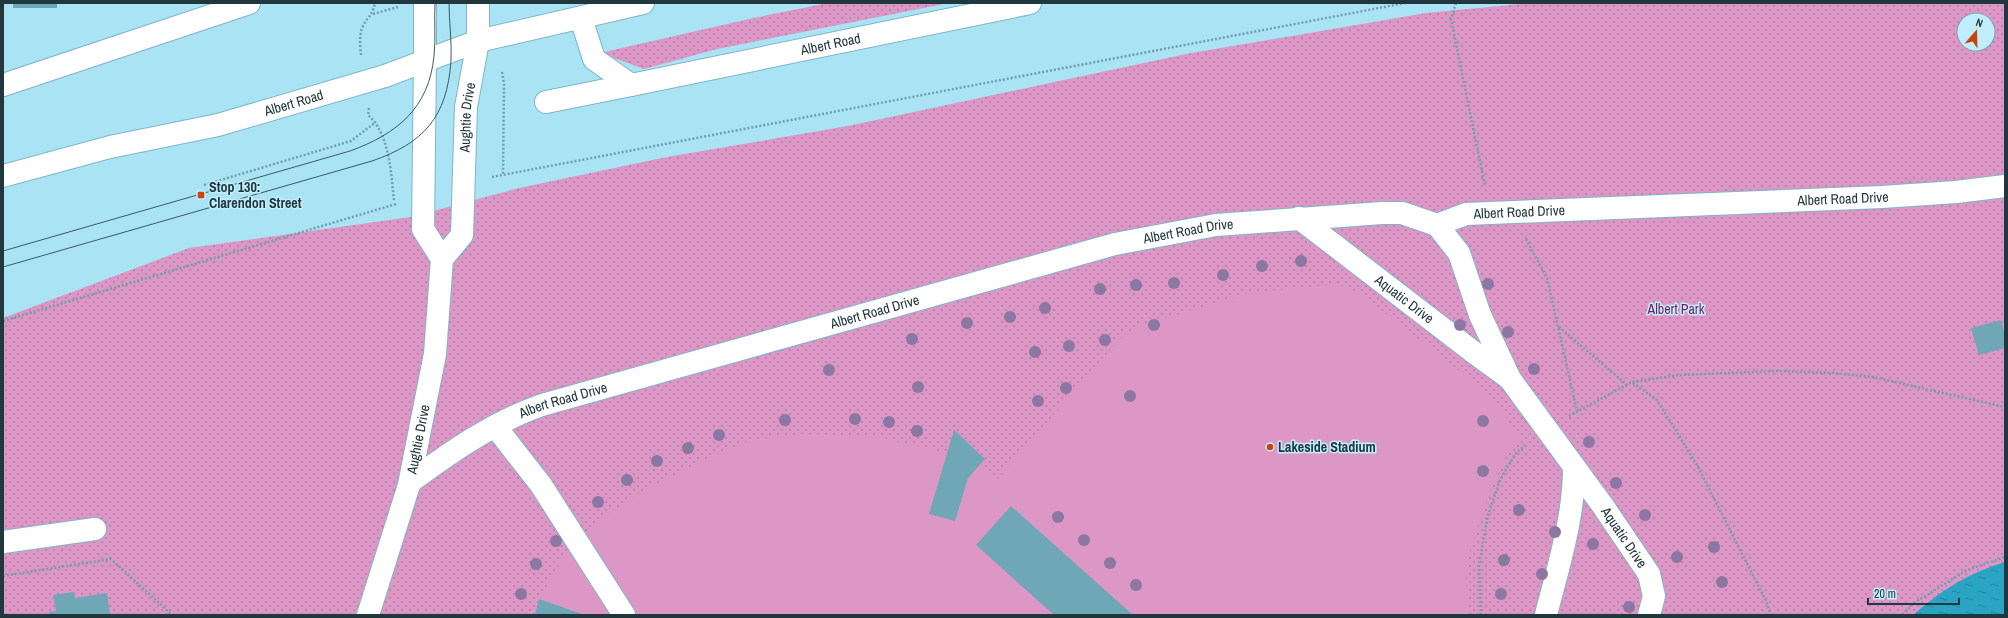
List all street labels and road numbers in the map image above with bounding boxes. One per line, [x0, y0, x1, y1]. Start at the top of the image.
street label: Albert Road [798, 29, 862, 59]
street label: Aughtie Drive [456, 81, 479, 154]
street label: Albert Road [261, 86, 325, 120]
street label: Albert Road Drive [1796, 188, 1889, 209]
street label: Albert Road Drive [1472, 201, 1565, 223]
street label: Albert Road Drive [1141, 215, 1234, 248]
street label: Aquatic Drive [1371, 270, 1438, 327]
street label: Albert Road Drive [827, 290, 921, 333]
street label: Albert Road Drive [515, 378, 609, 423]
street label: Aughtie Drive [402, 403, 434, 476]
street label: Aquatic Drive [1597, 503, 1651, 571]

